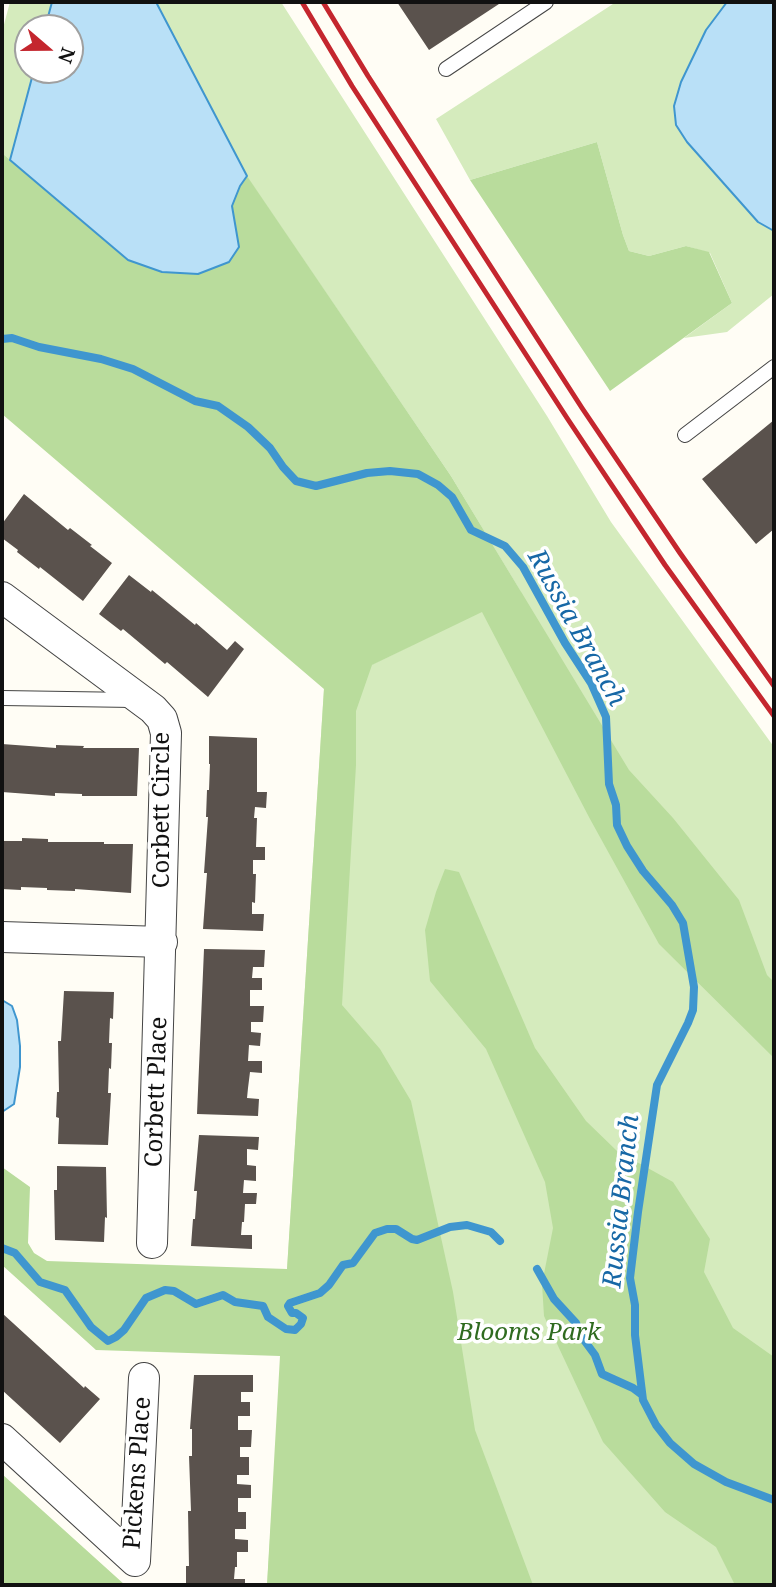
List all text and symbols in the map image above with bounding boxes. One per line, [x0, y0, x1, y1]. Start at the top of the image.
north arrow [14, 14, 84, 84]
text: N [52, 44, 82, 67]
water label: Russia Branch [520, 544, 632, 712]
street label: Corbett Circle [148, 732, 176, 888]
street label: Corbett Place [140, 1016, 174, 1168]
water label: Russia Branch [597, 1113, 647, 1289]
park label: Blooms Park [457, 1319, 601, 1347]
street label: Pickens Place [118, 1396, 158, 1550]

